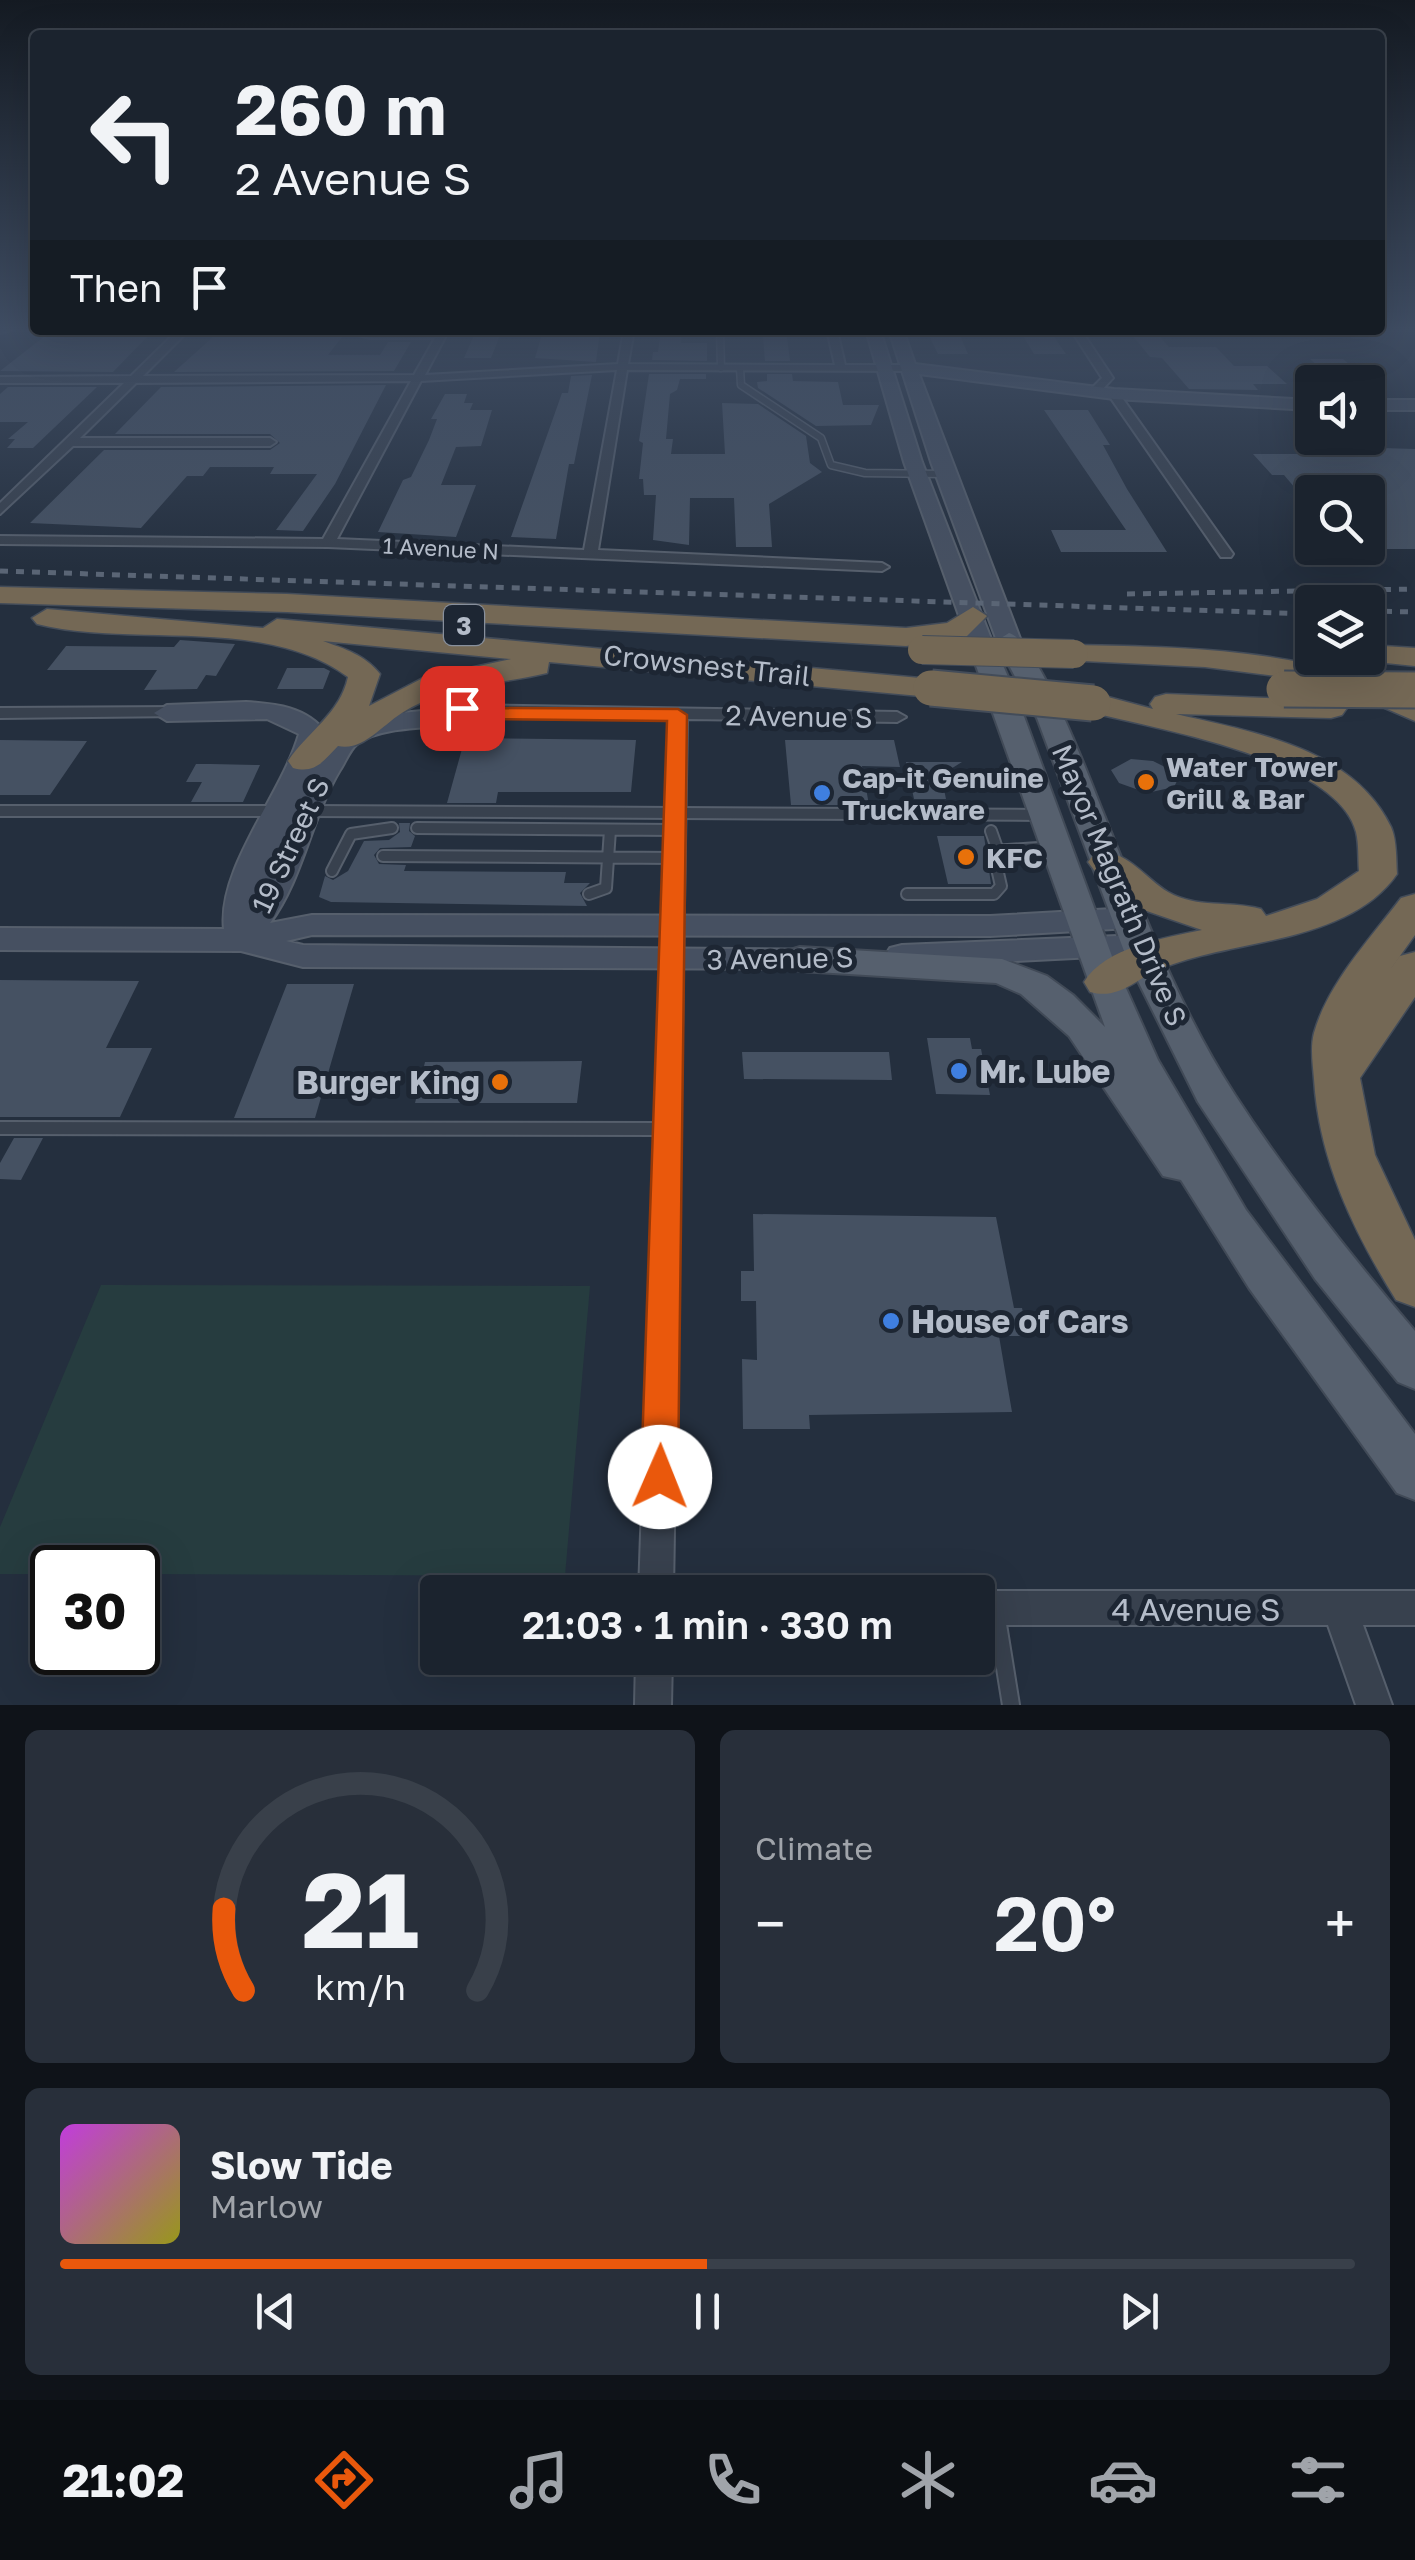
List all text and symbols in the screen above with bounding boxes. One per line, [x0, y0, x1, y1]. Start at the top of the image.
text: 260 m [235, 66, 446, 150]
icon: left [70, 70, 200, 200]
text: 2 Avenue S [235, 151, 471, 205]
icon: arrive [182, 260, 237, 315]
text: Then [70, 265, 162, 310]
map controls [1295, 365, 1385, 675]
button: sound [1295, 365, 1385, 455]
button: search [1295, 475, 1385, 565]
street label: 1 Avenue N [382, 531, 500, 565]
button: layers [1295, 585, 1385, 675]
road number: 3 [444, 605, 484, 645]
street label: Crowsnest Trail [602, 638, 812, 692]
pin [420, 666, 505, 751]
icon: arrive [435, 681, 490, 736]
street label: 2 Avenue S [725, 698, 873, 734]
street label: Mayor Magrath Drive S [1046, 739, 1194, 1031]
place label: Water Tower Grill & Bar [1166, 750, 1338, 815]
place label: Cap-it Genuine Truckware [842, 761, 1044, 826]
marker: Water Tower Grill & Bar [1135, 771, 1157, 793]
street label: 19 Street S [244, 772, 336, 918]
marker: Cap-it Genuine Truckware [811, 782, 833, 804]
place label: KFC [986, 841, 1043, 874]
marker: KFC [955, 846, 977, 868]
street label: 3 Avenue S [706, 940, 854, 976]
place label: Mr. Lube [979, 1052, 1110, 1090]
marker: Mr. Lube [948, 1060, 970, 1082]
place label: Burger King [296, 1063, 480, 1101]
marker: Burger King [489, 1071, 511, 1093]
place label: House of Cars [911, 1302, 1129, 1340]
marker: House of Cars [880, 1310, 902, 1332]
position arrow [608, 1425, 712, 1529]
speed limit sign: 30 [30, 1545, 160, 1675]
street label: 4 Avenue S [1112, 1590, 1280, 1628]
text: 21:03 · 1 min · 330 m [522, 1602, 893, 1647]
text: Climate [755, 1829, 873, 1867]
text: 21 [301, 1846, 419, 1971]
text: 20° [994, 1877, 1116, 1968]
text: − [755, 1890, 785, 1956]
text: + [1325, 1890, 1355, 1956]
text: km/h [315, 1965, 405, 2008]
text: Slow Tide [210, 2142, 393, 2187]
text: Marlow [210, 2187, 323, 2225]
icon: previous [248, 2284, 303, 2339]
icon: pause [680, 2284, 735, 2339]
icon: next [1112, 2284, 1167, 2339]
icon: directions [309, 2445, 379, 2515]
icon: music [504, 2445, 574, 2515]
icon: phone [698, 2445, 768, 2515]
icon: climate [893, 2445, 963, 2515]
icon: car [1088, 2445, 1158, 2515]
icon: filters [1283, 2445, 1353, 2515]
text: 21:02 [62, 2453, 184, 2507]

